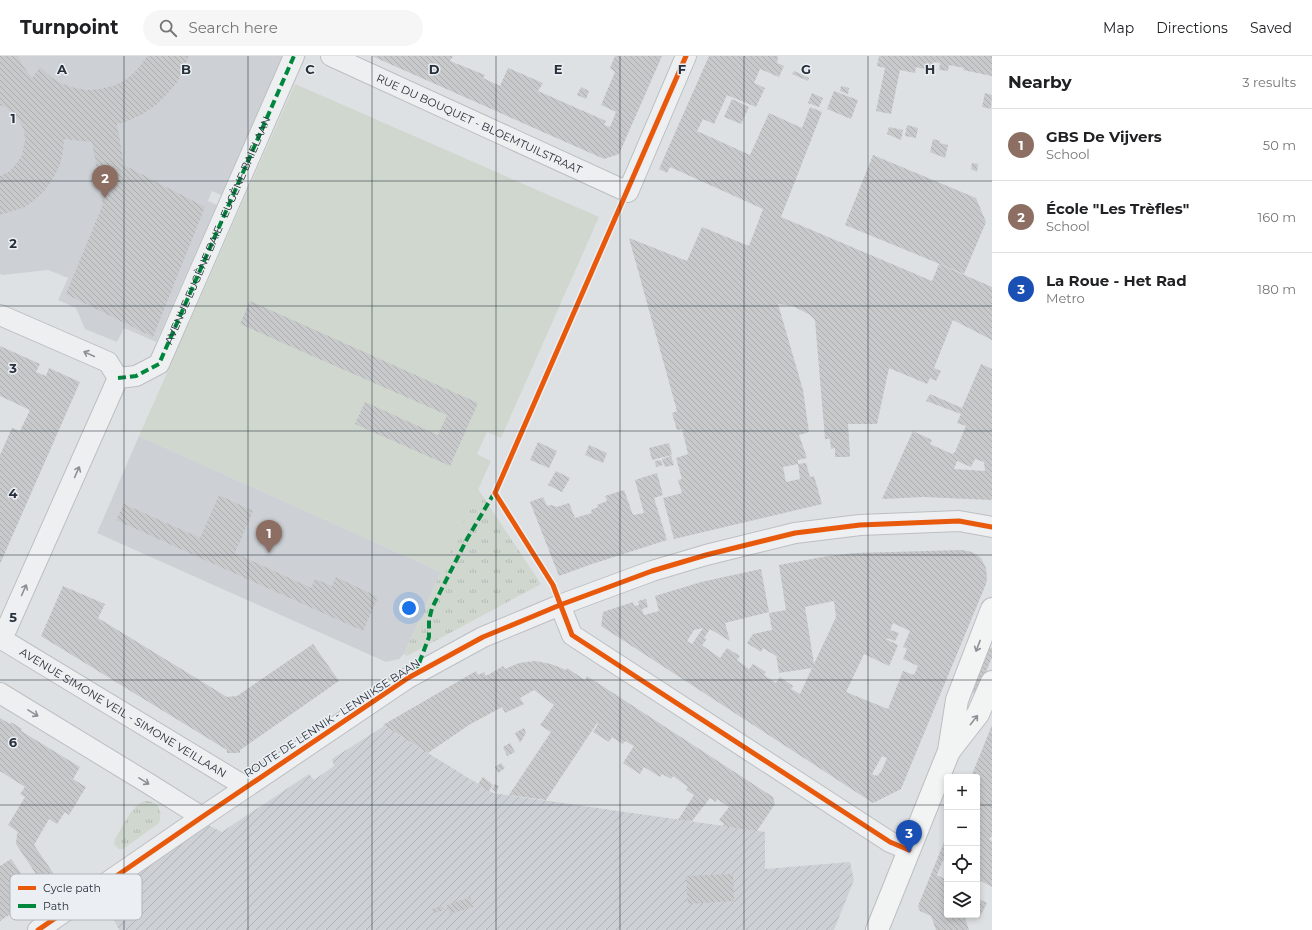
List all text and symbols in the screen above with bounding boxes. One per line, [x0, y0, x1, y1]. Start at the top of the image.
search box [143, 10, 423, 46]
text: Turnpoint [20, 16, 119, 39]
icon: search [157, 17, 179, 39]
text: Search here [189, 18, 278, 37]
text: Map [1103, 19, 1134, 37]
text: Directions [1156, 19, 1228, 37]
text: Saved [1250, 19, 1292, 37]
text: A [56, 61, 68, 77]
text: B [181, 61, 191, 77]
text: C [305, 61, 315, 77]
text: D [429, 61, 440, 77]
text: E [554, 61, 563, 77]
text: F [678, 61, 686, 77]
text: G [801, 61, 811, 77]
text: H [925, 61, 935, 77]
street label: RUE DU BOUQUET - BLOEMTUILSTRAAT [374, 71, 585, 177]
text: Nearby [1008, 72, 1072, 92]
text: 3 results [1242, 74, 1296, 90]
text: 1 [10, 110, 16, 126]
street label: AVENUE EUGÈNE BAIE - EUGÈNE BAIELAAN [161, 114, 274, 347]
text: GBS De Vijvers [1046, 127, 1162, 146]
text: 1 [1018, 137, 1024, 153]
text: 50 m [1263, 137, 1296, 153]
text: School [1046, 146, 1090, 162]
pin: 2 [92, 165, 118, 198]
text: École "Les Trèfles" [1046, 199, 1189, 218]
text: 2 [1017, 209, 1025, 225]
text: 160 m [1258, 209, 1296, 225]
text: School [1046, 218, 1090, 234]
text: 2 [9, 235, 17, 251]
text: La Roue - Het Rad [1046, 271, 1187, 290]
text: 3 [1017, 281, 1025, 297]
text: 180 m [1257, 281, 1296, 297]
text: Metro [1046, 290, 1085, 306]
one-way arrow [83, 350, 95, 357]
text: 3 [8, 360, 17, 376]
one-way arrow [73, 466, 81, 478]
text: 4 [9, 485, 18, 501]
pin: 1 [256, 520, 282, 553]
one-way arrow [21, 585, 28, 597]
your location [399, 598, 419, 618]
text: 5 [9, 609, 17, 625]
one-way arrow [973, 639, 981, 651]
street label: AVENUE SIMONE VEIL - SIMONE VEILLAAN [17, 645, 229, 781]
street label: ROUTE DE LENNIK - LENNIKSE BAAN [241, 656, 423, 780]
one-way arrow [27, 709, 38, 717]
one-way arrow [969, 714, 978, 725]
text: 6 [9, 734, 18, 750]
map controls [944, 774, 980, 918]
button: + [944, 774, 980, 810]
one-way arrow [139, 776, 150, 785]
button: − [944, 810, 980, 846]
pin: 3 [896, 820, 922, 853]
button: locate [944, 846, 980, 882]
legend [10, 874, 142, 920]
text: Cycle path [43, 881, 101, 895]
button: layers [944, 882, 980, 918]
text: Path [43, 899, 69, 913]

